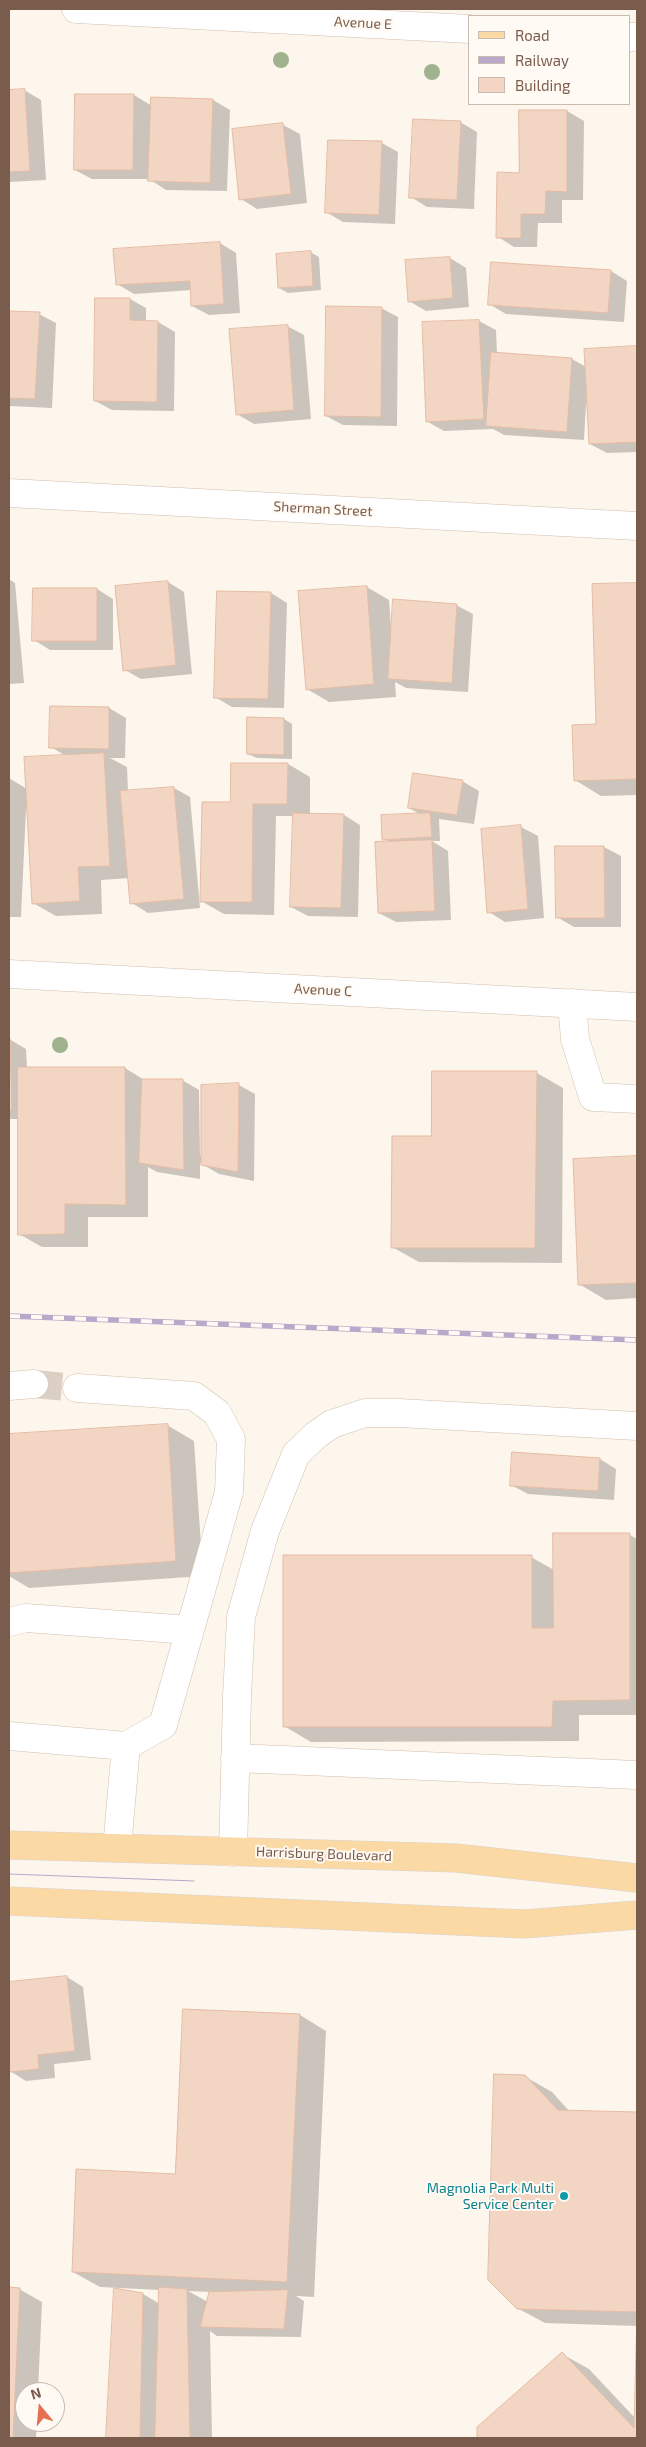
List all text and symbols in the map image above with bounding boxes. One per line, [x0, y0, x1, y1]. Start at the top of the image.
street label: Avenue E [334, 13, 392, 33]
legend [468, 15, 631, 105]
text: Road [515, 26, 550, 44]
text: Railway [515, 51, 569, 69]
text: Building [515, 76, 570, 94]
street label: Sherman Street [273, 498, 373, 520]
street label: Avenue C [294, 980, 352, 1000]
street label: Harrisburg Boulevard [256, 1843, 392, 1865]
place label: Magnolia Park Multi Service Center [427, 2180, 554, 2212]
marker: Magnolia Park Multi Service Center [558, 2190, 570, 2202]
north arrow [15, 2382, 65, 2432]
text: N [28, 2384, 43, 2403]

